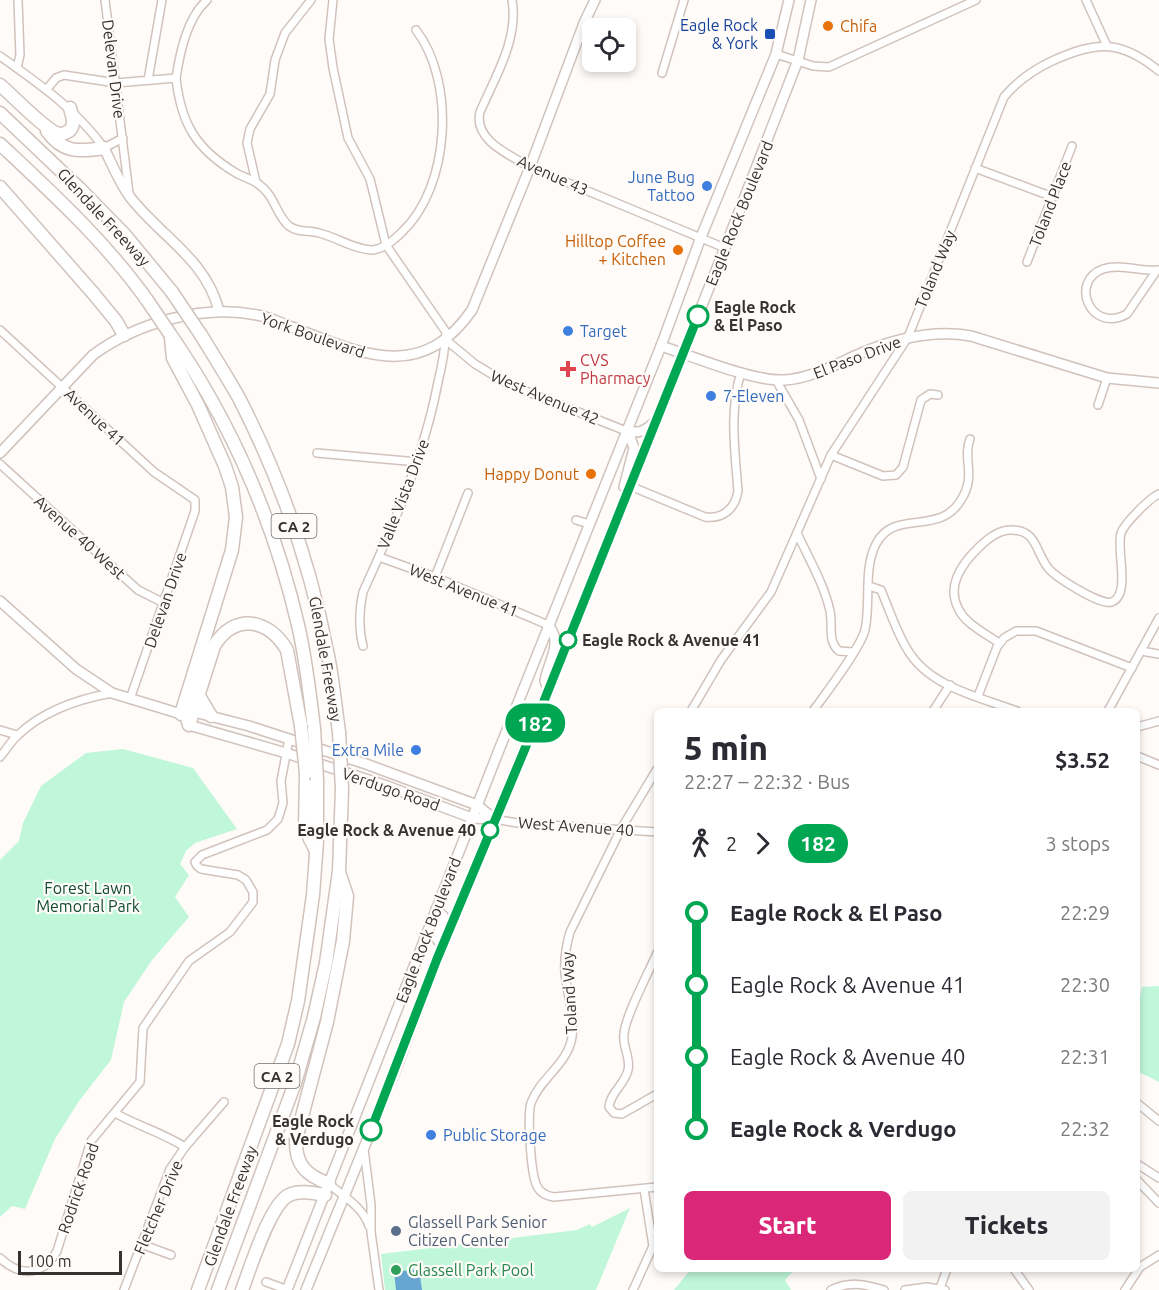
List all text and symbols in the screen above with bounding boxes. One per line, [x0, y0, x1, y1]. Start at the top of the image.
place label: Eagle Rock & York [680, 16, 758, 52]
place label: Chifa [840, 17, 877, 35]
street label: Delevan Drive [99, 18, 129, 120]
map controls [582, 18, 636, 72]
button: locate [582, 18, 636, 72]
marker: Chifa [821, 19, 835, 33]
marker: Eagle Rock & York [763, 27, 777, 41]
street label: Eagle Rock Boulevard [702, 138, 776, 288]
street label: Avenue 43 [515, 151, 591, 199]
street label: Toland Place [1025, 159, 1075, 249]
street label: Glendale Freeway [54, 164, 154, 270]
place label: June Bug Tattoo [628, 168, 695, 204]
marker: June Bug Tattoo [700, 179, 714, 193]
street label: Toland Way [911, 227, 959, 311]
place label: Hilltop Coffee + Kitchen [565, 232, 666, 268]
marker: Hilltop Coffee + Kitchen [671, 243, 685, 257]
place label: Eagle Rock & El Paso [714, 298, 796, 334]
marker: Eagle Rock & El Paso [687, 305, 709, 327]
street label: York Boulevard [259, 309, 367, 361]
place label: Target [580, 322, 628, 340]
marker: Target [561, 324, 575, 338]
street label: El Paso Drive [811, 332, 903, 382]
place label: CVS Pharmacy [580, 351, 651, 387]
marker: CVS Pharmacy [561, 362, 575, 376]
street label: West Avenue 42 [488, 366, 602, 428]
street label: Avenue 41 [61, 385, 129, 449]
place label: 7-Eleven [723, 387, 784, 405]
marker: 7-Eleven [704, 389, 718, 403]
street label: Valle Vista Drive [374, 436, 432, 552]
place label: Happy Donut [484, 465, 580, 483]
marker: Happy Donut [584, 467, 598, 481]
street label: Avenue 40 West [31, 492, 130, 583]
road number: CA 2 [272, 514, 316, 538]
street label: Delevan Drive [140, 550, 190, 650]
street label: West Avenue 41 [407, 560, 521, 620]
street label: Glendale Freeway [306, 595, 346, 723]
marker: Eagle Rock & Avenue 41 [559, 631, 577, 649]
place label: Eagle Rock & Avenue 41 [582, 631, 761, 649]
line badge: 182 [500, 704, 570, 742]
text: 182 [517, 711, 553, 735]
text: 5 min [684, 729, 768, 766]
place label: Extra Mile [332, 741, 404, 759]
marker: Extra Mile [409, 743, 423, 757]
text: $3.52 [1055, 747, 1110, 772]
street label: Verdugo Road [340, 764, 442, 814]
text: 22:27 – 22:32 · Bus [684, 770, 850, 793]
street label: West Avenue 40 [518, 813, 634, 839]
place label: Eagle Rock & Avenue 40 [297, 821, 476, 839]
marker: Eagle Rock & Avenue 40 [481, 821, 499, 839]
icon: walk [684, 827, 717, 860]
icon: forward [746, 827, 779, 860]
text: 182 [800, 831, 836, 855]
text: 2 [726, 832, 737, 855]
text: 3 stops [1046, 832, 1110, 855]
street label: Eagle Rock Boulevard [392, 855, 464, 1005]
park label: Forest Lawn Memorial Park [36, 879, 140, 915]
text: Eagle Rock & El Paso [730, 900, 942, 925]
text: 22:29 [1060, 901, 1110, 924]
street label: Toland Way [558, 951, 580, 1035]
text: Eagle Rock & Avenue 41 [730, 972, 966, 997]
text: 22:30 [1060, 973, 1110, 996]
text: Eagle Rock & Avenue 40 [730, 1044, 966, 1069]
text: 22:31 [1060, 1045, 1110, 1068]
road number: CA 2 [254, 1064, 300, 1088]
place label: Eagle Rock & Verdugo [272, 1112, 354, 1148]
text: Eagle Rock & Verdugo [730, 1116, 956, 1141]
text: 22:32 [1060, 1117, 1110, 1140]
marker: Eagle Rock & Verdugo [360, 1119, 382, 1141]
place label: Public Storage [443, 1126, 547, 1144]
marker: Public Storage [424, 1128, 438, 1142]
street label: Rodrick Road [54, 1140, 102, 1236]
street label: Glendale Freeway [200, 1143, 260, 1269]
street label: Fletcher Drive [130, 1157, 186, 1257]
button: Start [684, 1191, 891, 1260]
button: Tickets [903, 1191, 1110, 1260]
place label: Glassell Park Senior Citizen Center [408, 1213, 547, 1249]
marker: Glassell Park Senior Citizen Center [389, 1224, 403, 1238]
scale bar [18, 1248, 122, 1276]
text: 100 m [27, 1252, 72, 1270]
place label: Glassell Park Pool [408, 1261, 534, 1279]
marker: Glassell Park Pool [389, 1263, 403, 1277]

